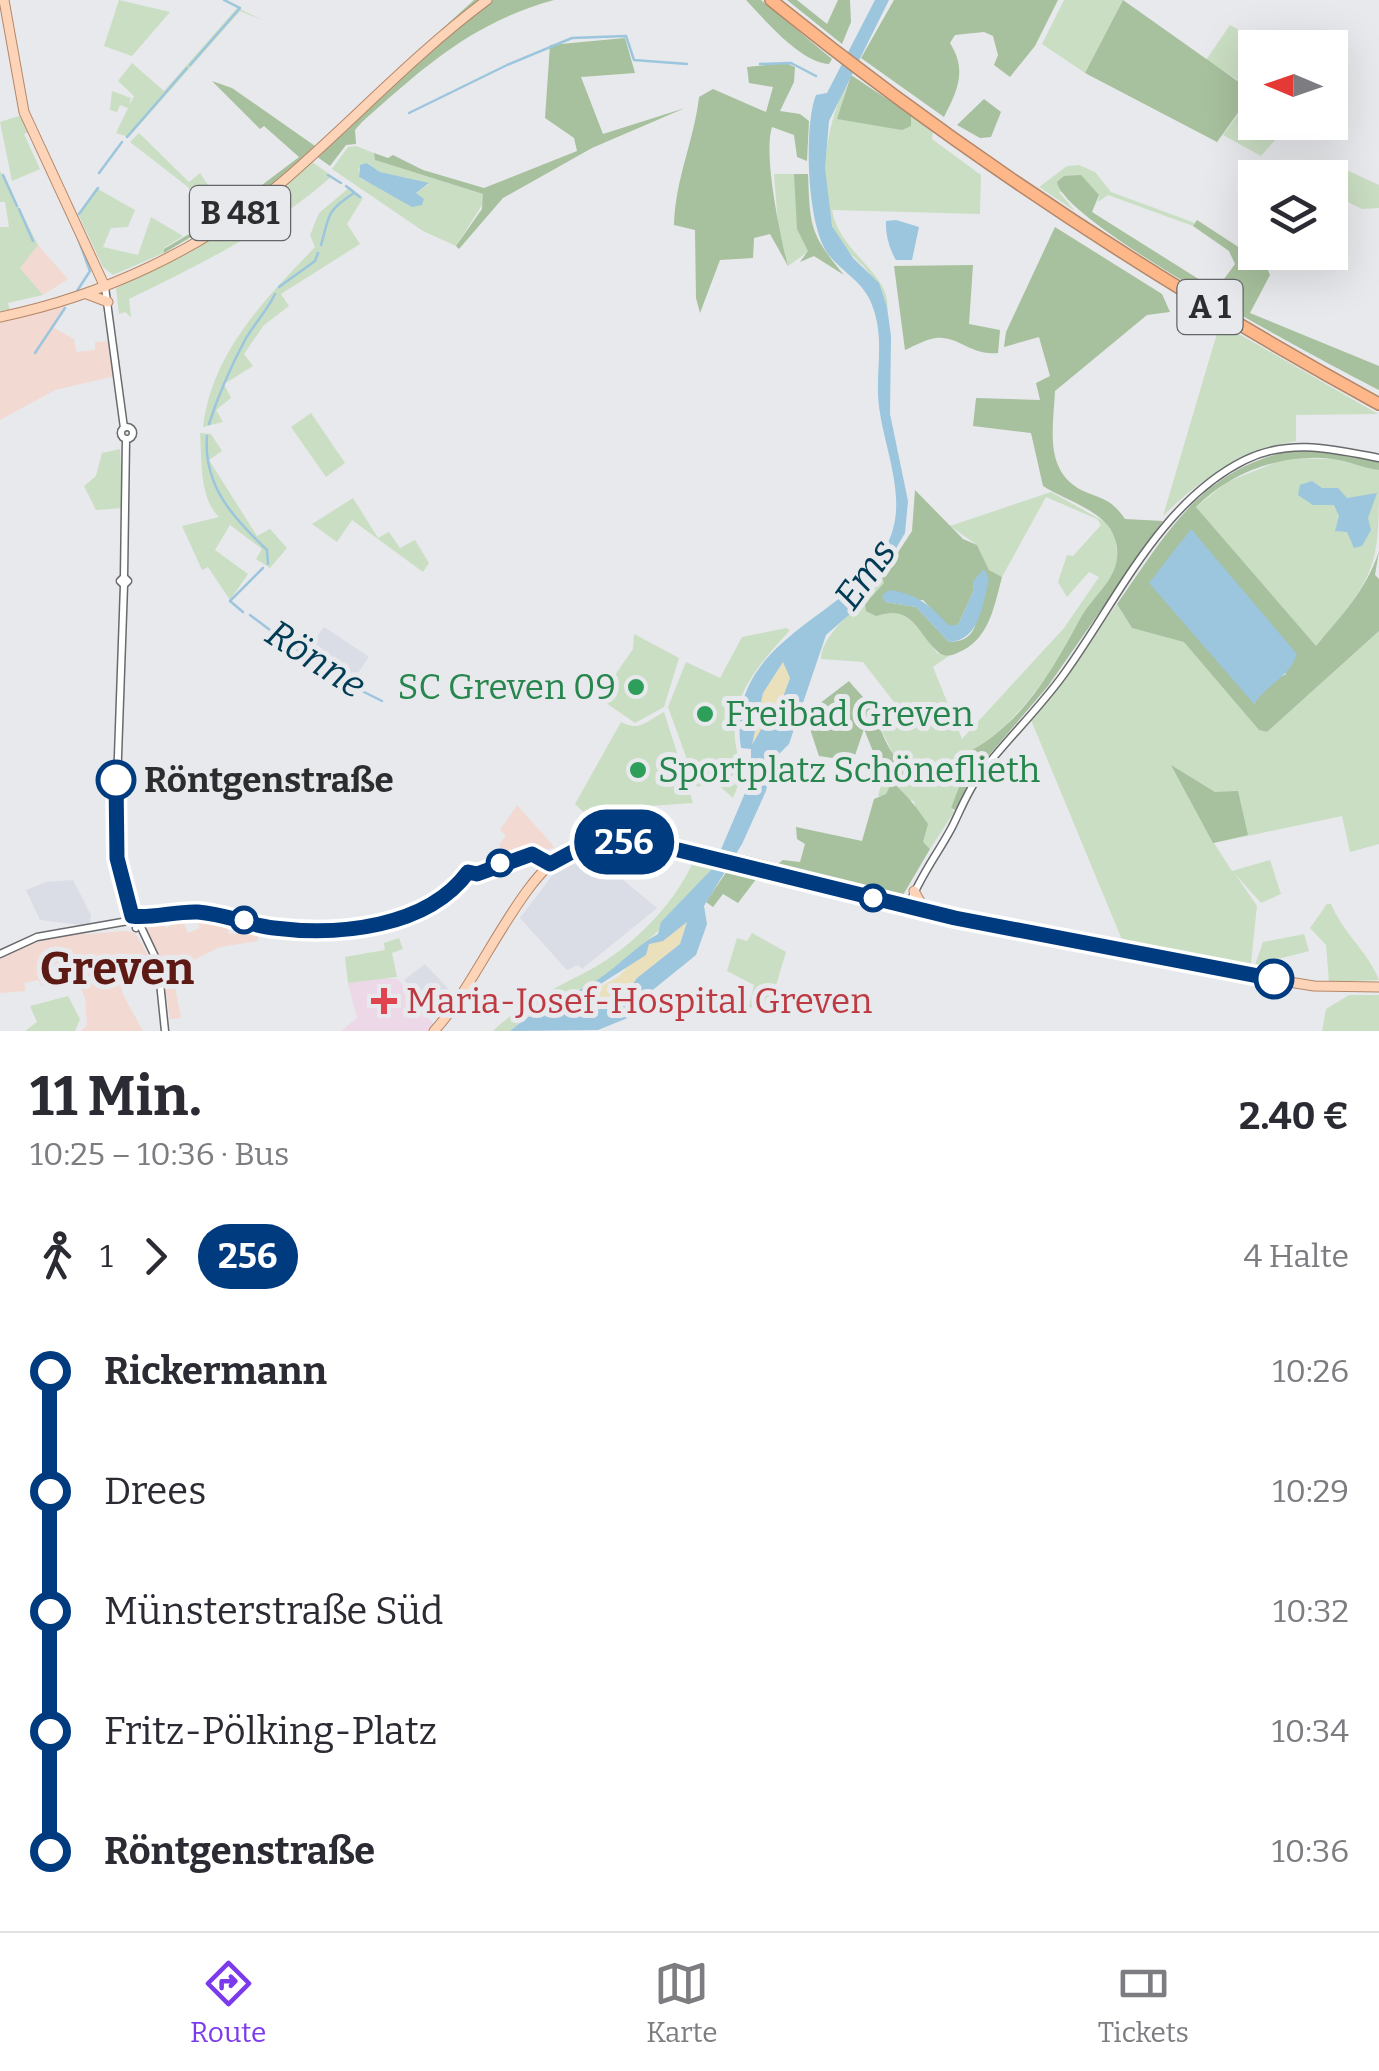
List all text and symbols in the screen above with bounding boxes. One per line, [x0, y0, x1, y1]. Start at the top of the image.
north arrow [1238, 30, 1348, 140]
map controls [1238, 30, 1348, 270]
button: layers [1238, 160, 1348, 270]
road number: B 481 [190, 186, 290, 240]
road number: A 1 [1178, 280, 1242, 334]
water label: Ems [824, 530, 906, 618]
water label: Rönne [257, 610, 375, 708]
place label: SC Greven 09 [397, 666, 616, 708]
marker: SC Greven 09 [625, 676, 647, 698]
place label: Freibad Greven [725, 693, 974, 735]
marker: Freibad Greven [694, 703, 716, 725]
place label: Sportplatz Schöneflieth [658, 749, 1041, 791]
place label: Röntgenstraße [144, 759, 394, 801]
marker: Sportplatz Schöneflieth [627, 759, 649, 781]
marker: Röntgenstraße [97, 761, 135, 799]
line badge: 256 [566, 810, 682, 874]
text: 256 [594, 821, 654, 863]
unlabelled marker [487, 850, 513, 876]
unlabelled marker [860, 885, 886, 911]
unlabelled marker [231, 907, 257, 933]
district label: Greven [40, 942, 194, 996]
unlabelled marker [1255, 960, 1293, 998]
place label: Maria-Josef-Hospital Greven [406, 980, 872, 1022]
marker: Maria-Josef-Hospital Greven [371, 988, 397, 1014]
text: 11 Min. [30, 1064, 202, 1130]
text: 2.40 € [1239, 1093, 1349, 1139]
text: 10:25 – 10:36 · Bus [30, 1135, 289, 1173]
icon: walk [30, 1229, 85, 1284]
icon: forward [128, 1229, 183, 1284]
text: 256 [218, 1235, 278, 1277]
text: 1 [100, 1237, 113, 1275]
text: 4 Halte [1244, 1237, 1349, 1275]
text: Rickermann [104, 1348, 327, 1394]
text: 10:26 [1273, 1352, 1349, 1390]
text: Drees [104, 1468, 206, 1514]
text: 10:29 [1273, 1472, 1349, 1510]
text: Münsterstraße Süd [104, 1588, 443, 1634]
text: 10:32 [1273, 1592, 1349, 1630]
text: Fritz-Pölking-Platz [104, 1708, 437, 1754]
text: 10:34 [1272, 1712, 1349, 1750]
text: Röntgenstraße [104, 1828, 375, 1874]
text: 10:36 [1272, 1832, 1349, 1870]
tab: Route [190, 1956, 266, 2049]
tab: Karte [646, 1956, 718, 2049]
tab: Tickets [1098, 1956, 1189, 2049]

